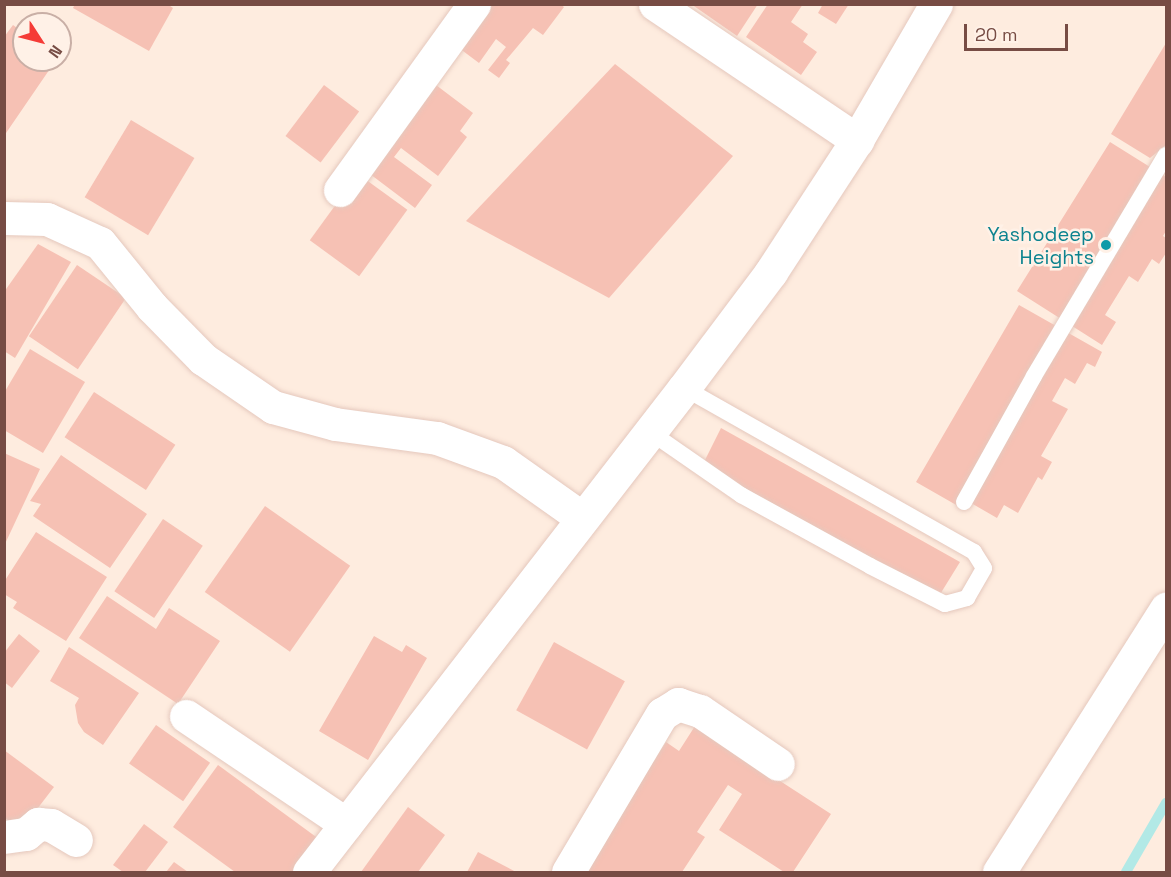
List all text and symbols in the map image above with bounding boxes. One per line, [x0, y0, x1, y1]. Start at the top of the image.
north arrow [12, 12, 72, 72]
scale bar [967, 12, 1070, 50]
text: 20 m [975, 23, 1018, 46]
text: N [44, 41, 67, 62]
place label: Yashodeep Heights [987, 222, 1094, 269]
marker: Yashodeep Heights [1099, 238, 1113, 252]

